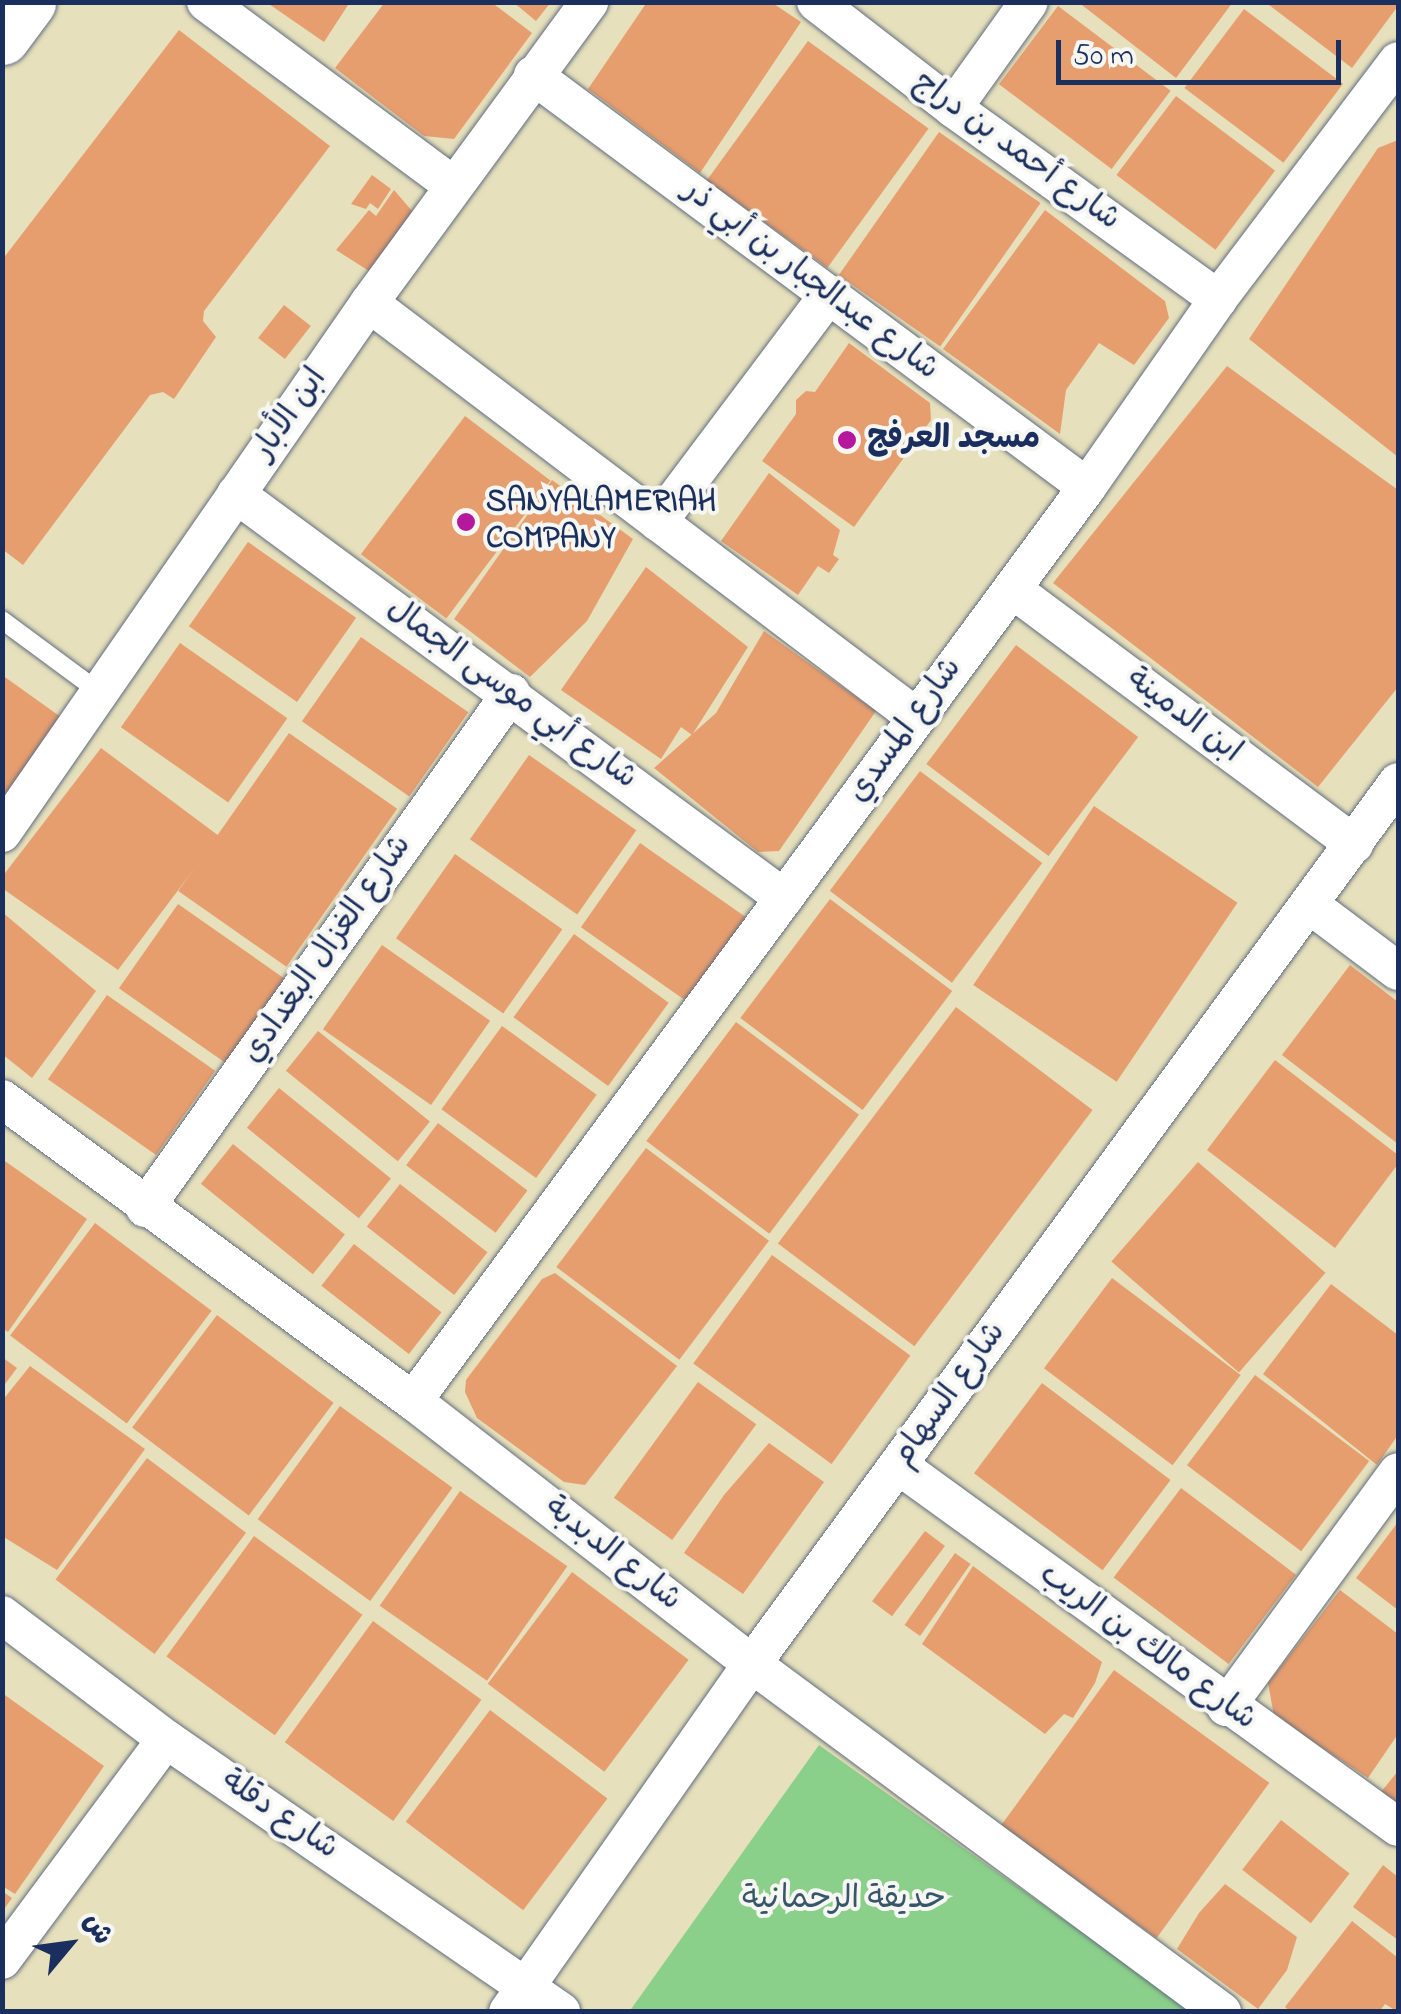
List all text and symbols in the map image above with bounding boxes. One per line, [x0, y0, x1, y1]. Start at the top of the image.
scale bar [1061, 20, 1346, 82]
text: 50 m [1073, 35, 1134, 79]
street label: شارع أحمد بن دراج [905, 64, 1127, 240]
street label: شارع عبدالجبار بن أبي ذر [675, 172, 945, 390]
street label: ابن الأبار [246, 361, 336, 469]
place label: مسجد العرفج [867, 421, 1040, 459]
marker: مسجد العرفج [836, 429, 858, 451]
place label: SANYALAMERIAH COMPANY [486, 485, 716, 560]
marker: SANYALAMERIAH COMPANY [455, 511, 477, 533]
street label: شارع أبي موسى الجمال [378, 591, 644, 799]
street label: شارع المسدي [841, 651, 971, 811]
street label: ابن الدمينة [1118, 661, 1248, 773]
street label: شارع الغزال البغدادي [235, 829, 421, 1071]
street label: شارع السهام [885, 1315, 1015, 1475]
street label: شارع الدبدبة [536, 1490, 688, 1620]
street label: شارع مالك بن الريب [1031, 1556, 1263, 1740]
street label: شارع دقلة [213, 1763, 345, 1869]
park label: حديقة الرحمانية [742, 1881, 946, 1919]
north arrow [20, 1894, 120, 1994]
text: ش [71, 1906, 122, 1953]

